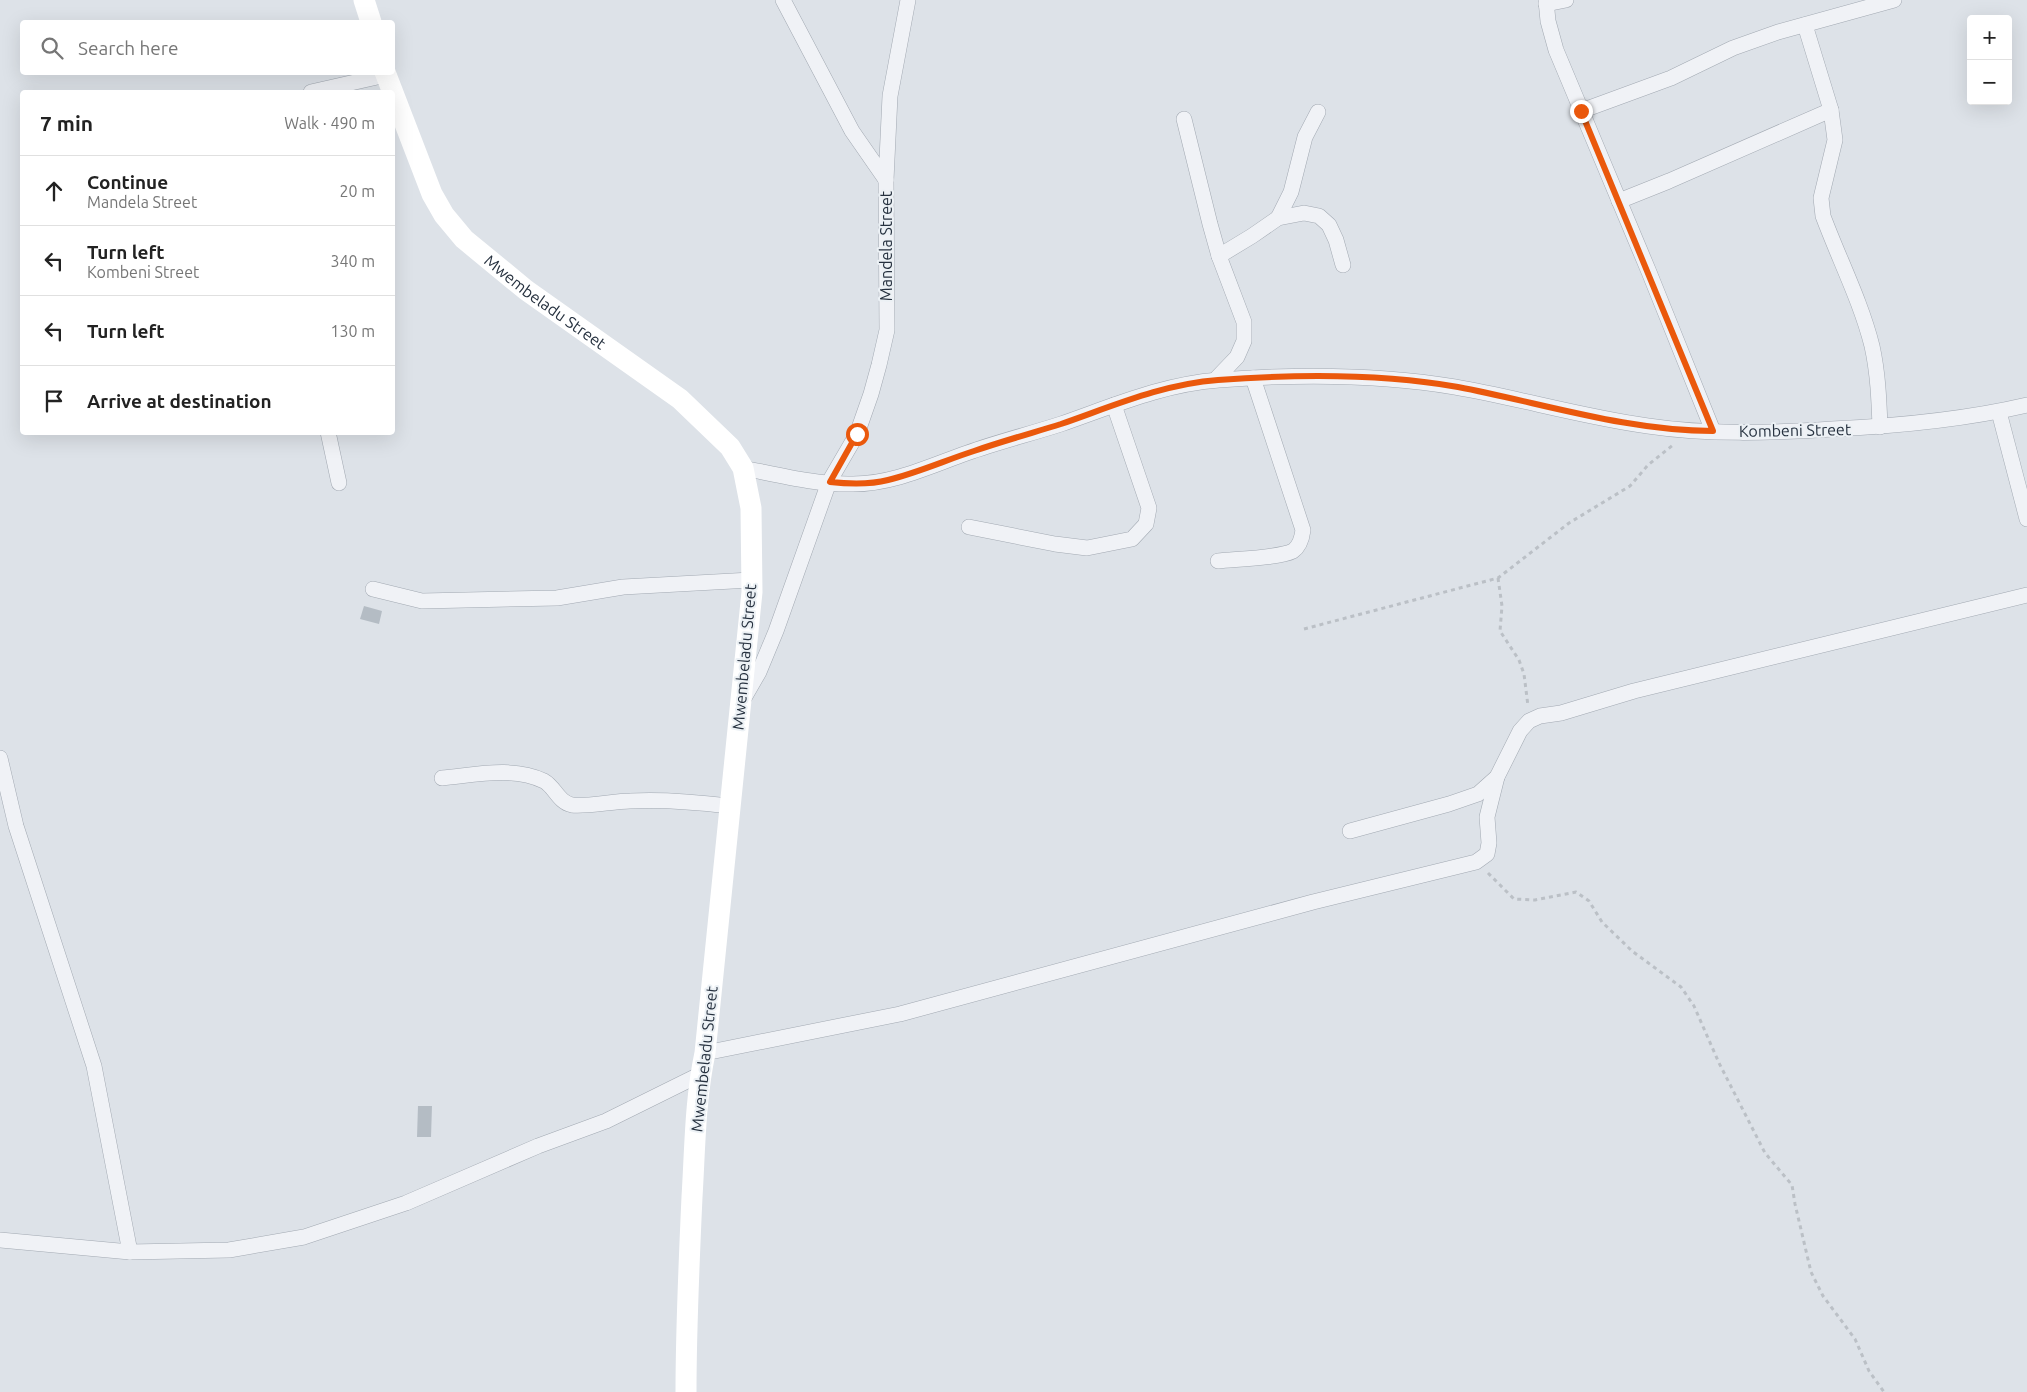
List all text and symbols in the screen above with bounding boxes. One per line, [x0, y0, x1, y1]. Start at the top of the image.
map controls [1967, 15, 2012, 105]
button: + [1967, 15, 2012, 60]
search box [20, 20, 395, 75]
icon: search [38, 34, 66, 62]
text: Search here [78, 37, 178, 59]
button: − [1967, 60, 2012, 105]
route end [1570, 100, 1593, 123]
text: 7 min [40, 111, 93, 135]
text: Walk · 490 m [284, 114, 375, 132]
text: Continue [87, 171, 168, 193]
icon: ahead [40, 177, 68, 205]
text: 20 m [339, 182, 375, 200]
street label: Mandela Street [877, 190, 895, 301]
text: Mandela Street [87, 193, 197, 211]
text: Turn left [87, 241, 165, 263]
icon: left [40, 247, 68, 275]
street label: Mwembeladu Street [481, 251, 610, 353]
text: 340 m [330, 252, 375, 270]
text: Kombeni Street [87, 263, 199, 281]
icon: left [40, 317, 68, 345]
text: Turn left [87, 320, 165, 342]
text: 130 m [330, 322, 375, 340]
icon: arrive [40, 387, 68, 415]
text: Arrive at destination [87, 390, 272, 412]
street label: Kombeni Street [1739, 420, 1852, 440]
route start [846, 423, 869, 446]
street label: Mwembeladu Street [729, 583, 759, 731]
street label: Mwembeladu Street [687, 985, 721, 1133]

